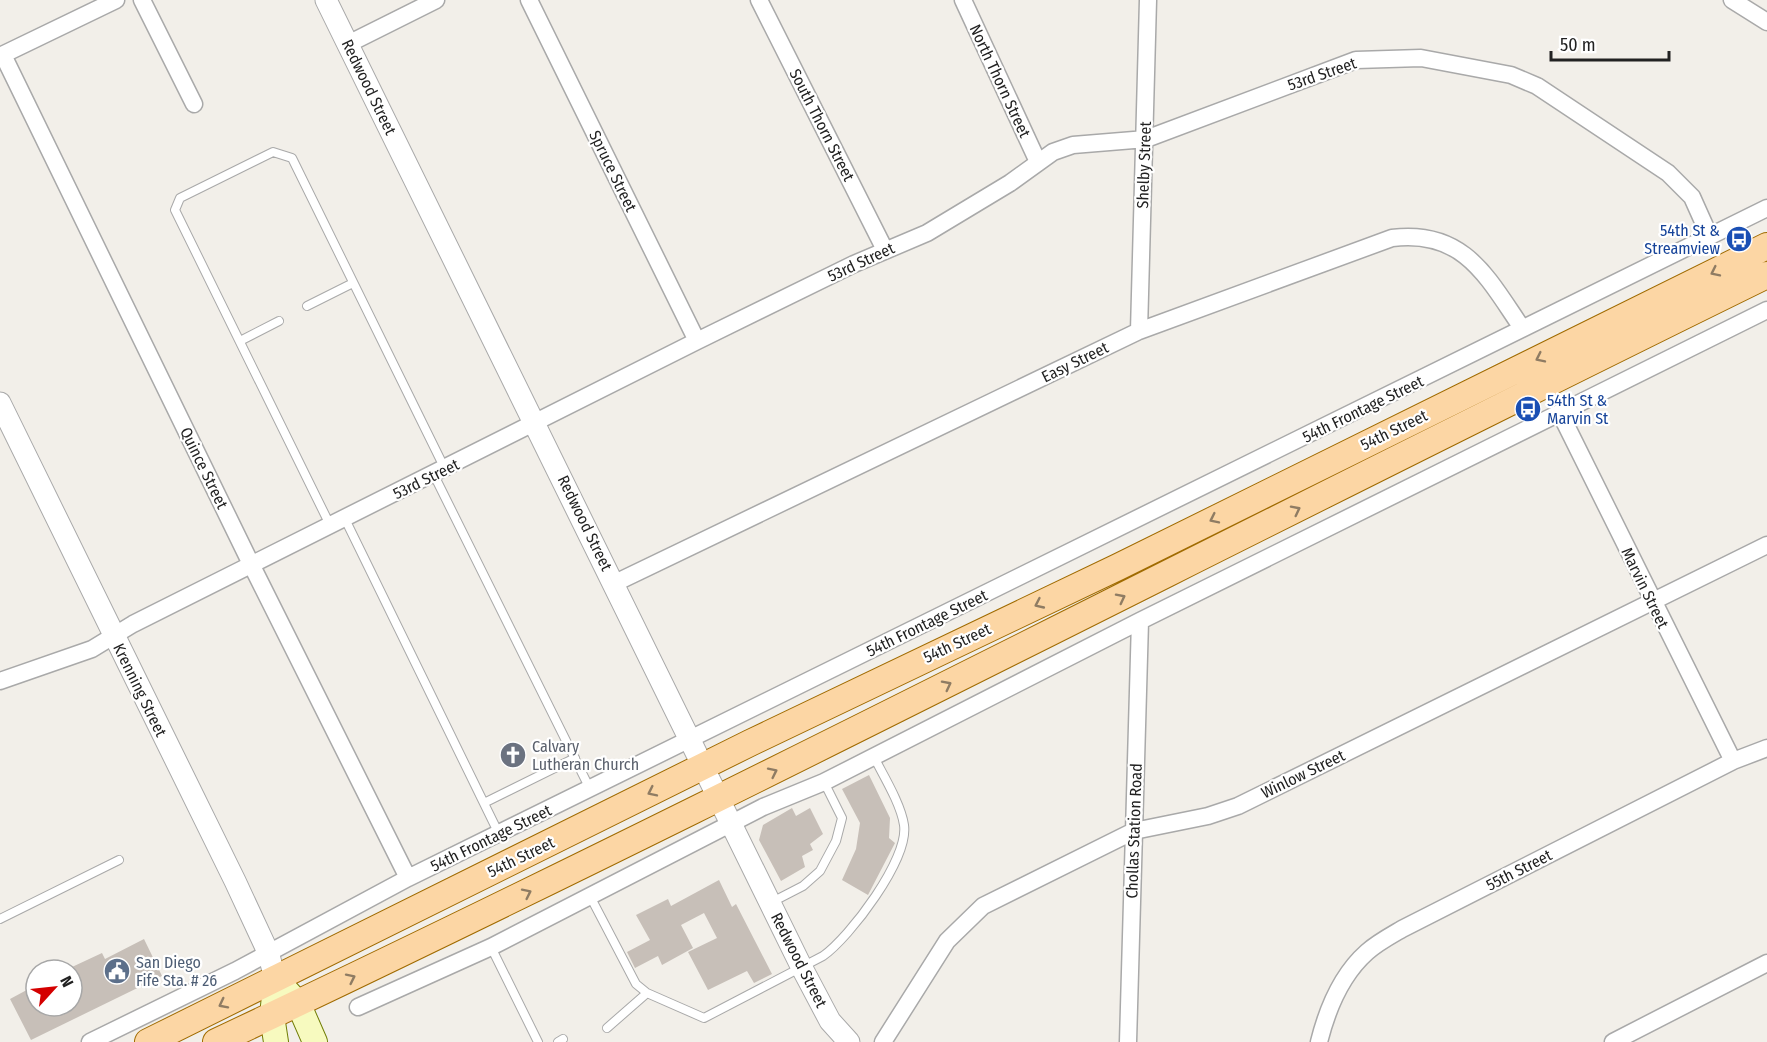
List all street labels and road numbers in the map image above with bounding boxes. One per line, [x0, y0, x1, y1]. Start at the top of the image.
street label: North Thorn Street [966, 21, 1035, 141]
street label: Redwood Street [338, 36, 401, 139]
street label: 53rd Street [1285, 53, 1360, 95]
street label: South Thorn Street [785, 66, 859, 185]
street label: Shelby Street [1133, 120, 1155, 209]
street label: Spruce Street [585, 127, 641, 215]
street label: 53rd Street [825, 238, 898, 286]
street label: Easy Street [1039, 337, 1112, 386]
street label: 54th Frontage Street [1300, 371, 1427, 446]
street label: 54th Street [1358, 405, 1431, 454]
street label: Quince Street [176, 424, 232, 513]
street label: 53rd Street [390, 455, 463, 503]
street label: Redwood Street [554, 472, 617, 575]
street label: Marvin Street [1617, 545, 1673, 632]
street label: 54th Frontage Street [864, 585, 991, 660]
street label: 54th Street [920, 619, 994, 667]
street label: Krenning Street [109, 640, 171, 740]
street label: Winlow Street [1258, 745, 1349, 802]
street label: Chollas Station Road [1122, 763, 1146, 899]
street label: 54th Frontage Street [428, 800, 555, 875]
street label: 54th Street [485, 832, 558, 881]
street label: 55th Street [1483, 845, 1556, 895]
street label: Redwood Street [767, 909, 831, 1011]

